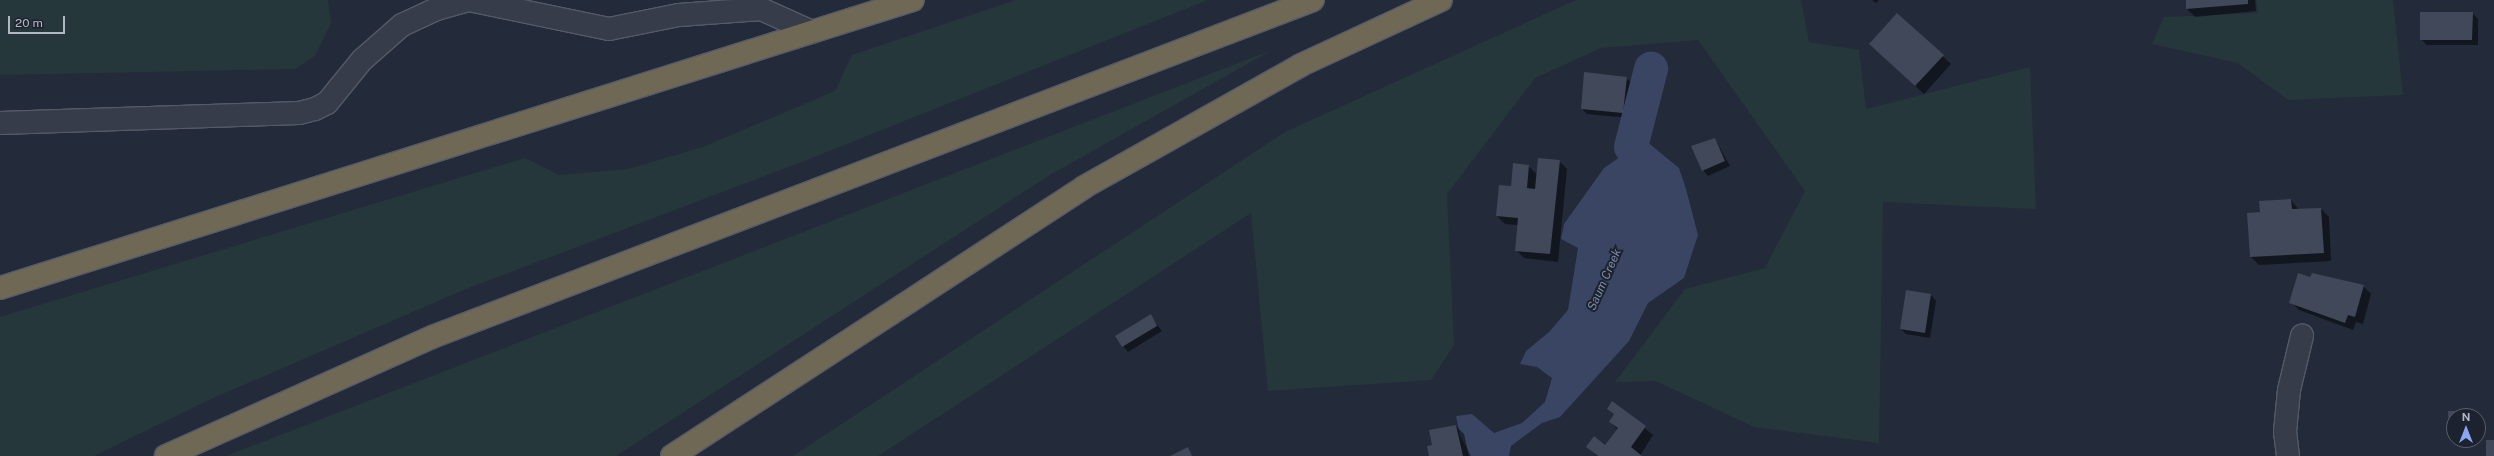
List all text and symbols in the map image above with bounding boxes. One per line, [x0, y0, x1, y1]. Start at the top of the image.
scale bar [10, 8, 67, 34]
text: 20 m [15, 16, 43, 30]
water label: Saum Creek [1585, 247, 1625, 313]
north arrow [2446, 408, 2486, 448]
text: N [2462, 411, 2470, 423]

